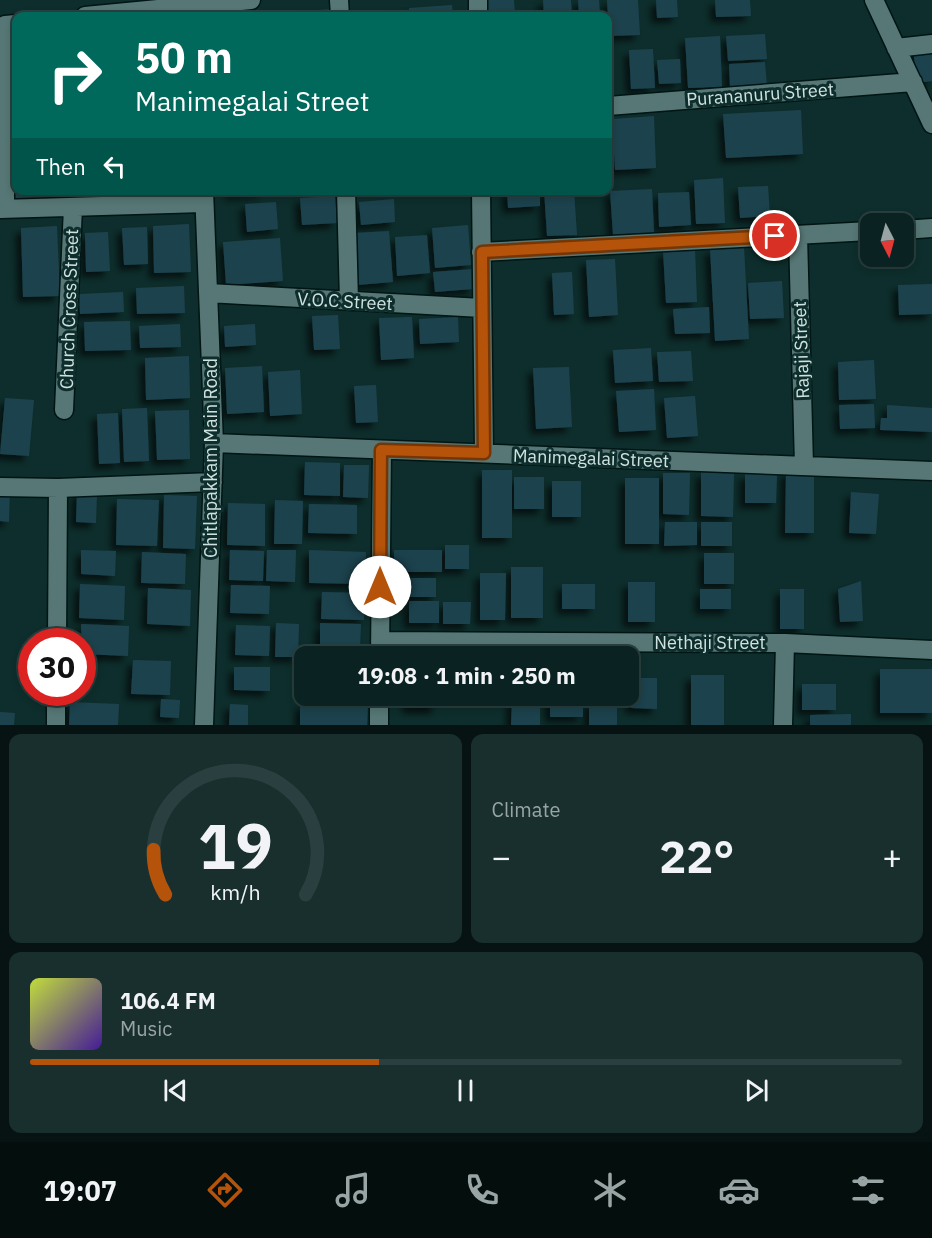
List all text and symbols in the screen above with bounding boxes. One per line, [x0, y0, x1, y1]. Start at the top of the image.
text: 50 m [135, 30, 233, 85]
icon: right [36, 36, 114, 114]
street label: Purananuru Street [685, 77, 835, 111]
text: Manimegalai Street [135, 83, 369, 118]
icon: left [98, 150, 131, 183]
text: Then [36, 152, 86, 181]
pin [749, 210, 800, 261]
north arrow [860, 213, 914, 267]
map controls [860, 213, 914, 267]
icon: arrive [758, 219, 791, 252]
street label: Church Cross Street [55, 228, 83, 390]
street label: V.O.C Street [297, 287, 393, 315]
street label: Rajaji Street [788, 301, 814, 399]
street label: Chitlapakkam Main Road [199, 358, 222, 558]
street label: Manimegalai Street [513, 444, 669, 472]
position arrow [348, 555, 412, 619]
speed limit sign: 30 [18, 628, 96, 706]
street label: Nethaji Street [654, 631, 766, 654]
text: 19:08 · 1 min · 250 m [357, 661, 576, 690]
text: Climate [492, 796, 560, 823]
text: 19 [198, 805, 273, 886]
text: 22° [659, 827, 734, 885]
text: − [492, 835, 511, 878]
text: + [882, 835, 902, 878]
text: km/h [210, 879, 260, 907]
text: 106.4 FM [120, 986, 216, 1015]
text: Music [120, 1015, 172, 1042]
icon: previous [159, 1074, 192, 1107]
icon: pause [449, 1074, 482, 1107]
icon: next [740, 1074, 773, 1107]
icon: directions [204, 1169, 246, 1211]
icon: music [332, 1169, 374, 1211]
icon: phone [461, 1169, 503, 1211]
icon: climate [589, 1169, 631, 1211]
icon: car [718, 1169, 760, 1211]
icon: filters [847, 1169, 889, 1211]
text: 19:07 [43, 1173, 117, 1208]

